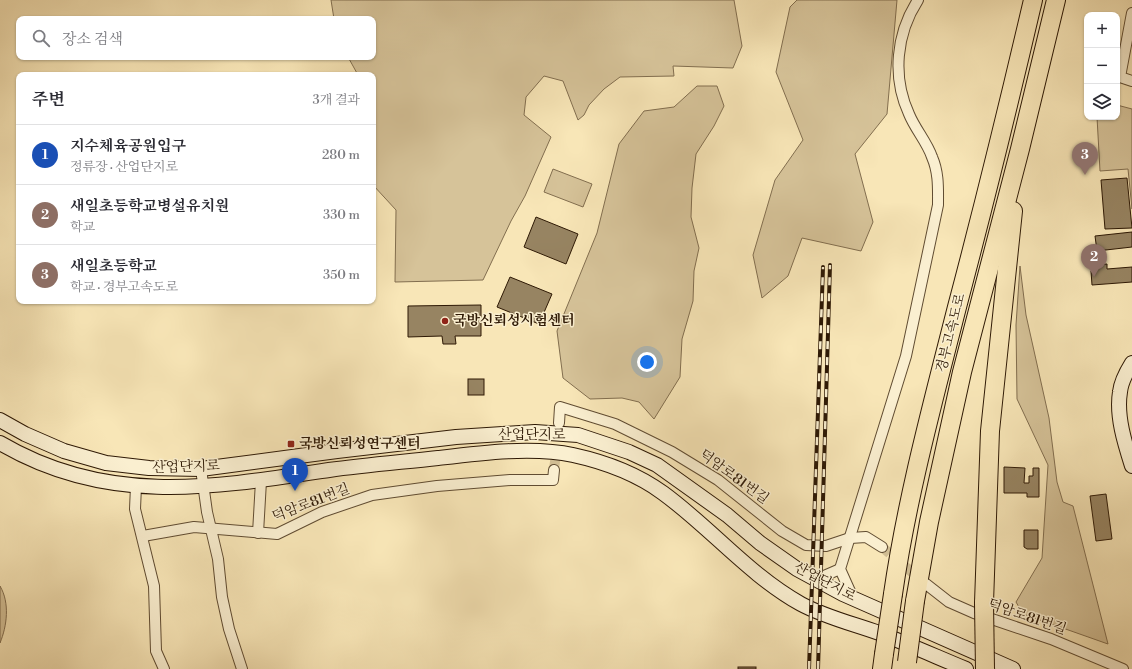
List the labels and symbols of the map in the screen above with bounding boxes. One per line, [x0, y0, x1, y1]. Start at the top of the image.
pin: 3 [1072, 142, 1098, 175]
pin: 2 [1081, 244, 1107, 277]
street label: 경부고속도로 [932, 291, 970, 375]
place label: 국방신뢰성시험센터 [453, 312, 575, 330]
marker: 국방신뢰성시험센터 [440, 316, 450, 326]
your location [637, 352, 657, 372]
street label: 산업단지로 [498, 426, 566, 444]
place label: 국방신뢰성연구센터 [299, 435, 421, 453]
marker: 국방신뢰성연구센터 [286, 439, 296, 449]
street label: 덕암로81번길 [696, 446, 772, 508]
street label: 산업단지로 [152, 457, 221, 477]
pin: 1 [282, 458, 308, 491]
street label: 덕암로81번길 [270, 480, 352, 526]
street label: 산업단지로 [791, 558, 859, 606]
street label: 덕암로81번길 [985, 595, 1069, 639]

